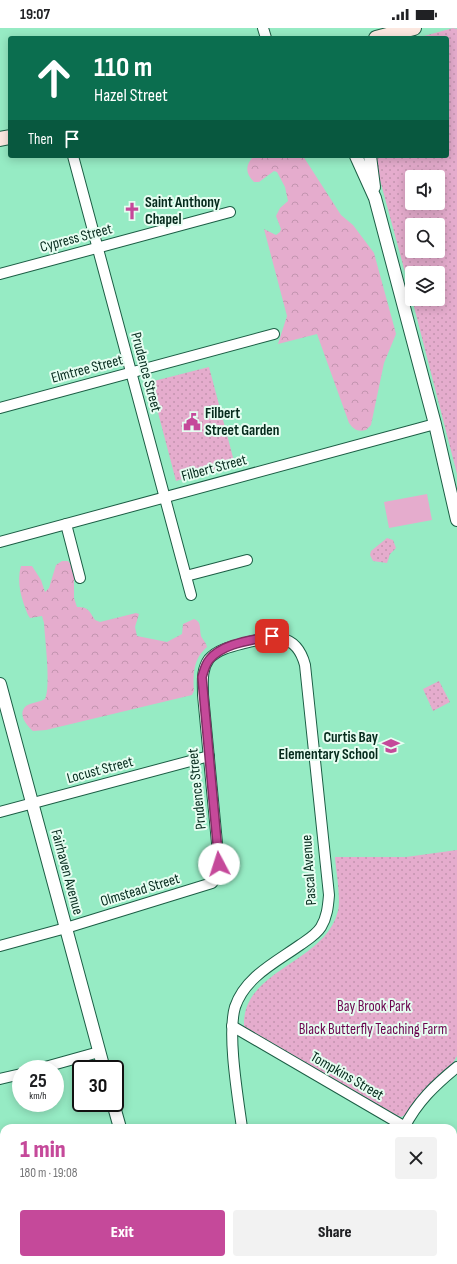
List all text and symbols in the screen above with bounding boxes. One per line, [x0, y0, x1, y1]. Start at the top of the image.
text: 19:07 [20, 5, 50, 24]
text: 110 m [94, 51, 152, 84]
icon: ahead [28, 52, 80, 104]
text: Hazel Street [94, 85, 168, 106]
icon: arrive [61, 128, 83, 150]
text: Then [28, 130, 53, 149]
map controls [405, 170, 445, 306]
button: sound [405, 170, 445, 210]
place label: Saint Anthony Chapel [145, 193, 221, 229]
church icon: Saint Anthony Chapel [122, 201, 142, 221]
button: search [405, 218, 445, 258]
street label: Cypress Street [38, 219, 115, 257]
button: layers [405, 266, 445, 306]
street label: Prudence Street [126, 330, 166, 414]
street label: Elmtree Street [49, 350, 125, 388]
place label: Filbert Street Garden [205, 404, 279, 440]
public building icon: Filbert Street Garden [182, 412, 202, 432]
street label: Filbert Street [179, 450, 249, 486]
pin [255, 619, 289, 653]
icon: arrive [261, 625, 283, 647]
place label: Curtis Bay Elementary School [279, 728, 379, 764]
school or university icon: Curtis Bay Elementary School [381, 736, 401, 756]
street label: Prudence Street [183, 747, 211, 831]
street label: Locust Street [65, 752, 136, 788]
street label: Fairhaven Avenue [46, 827, 88, 917]
street label: Pascal Avenue [297, 834, 321, 906]
position arrow [198, 843, 240, 885]
street label: Olmstead Street [98, 869, 182, 911]
park label: Bay Brook Park [337, 997, 411, 1016]
park label: Black Butterfly Teaching Farm [299, 1020, 447, 1039]
street label: Tompkins Street [307, 1047, 387, 1105]
speed limit sign: 30 [72, 1060, 124, 1112]
text: 25 [29, 1069, 47, 1093]
text: km/h [29, 1090, 47, 1102]
text: 1 min [20, 1135, 66, 1164]
button: close [395, 1137, 437, 1179]
text: 180 m · 19:08 [20, 1165, 77, 1181]
button: Exit [20, 1210, 225, 1256]
button: Share [233, 1210, 437, 1256]

